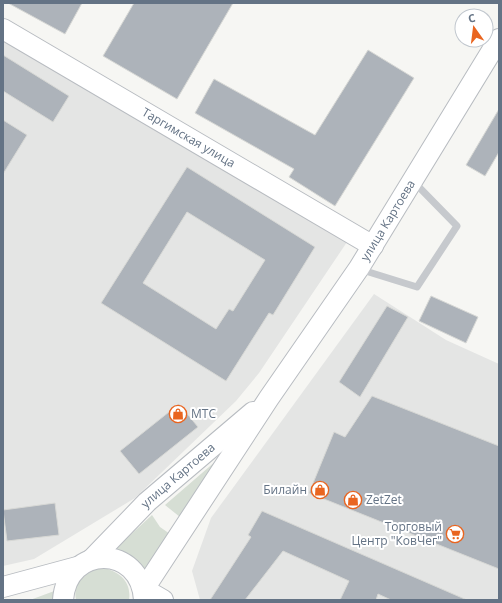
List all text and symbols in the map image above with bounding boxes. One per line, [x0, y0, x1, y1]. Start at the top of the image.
north arrow [454, 8, 494, 48]
text: С [466, 10, 477, 26]
street label: Таргимская улица [139, 103, 238, 171]
street label: улица Картоева [356, 176, 419, 264]
shop icon: МТС [168, 404, 188, 424]
place label: МТС [191, 405, 216, 422]
street label: улица Картоева [137, 439, 218, 511]
shop icon: Билайн [310, 480, 330, 500]
place label: Билайн [263, 481, 307, 498]
shop icon: ZetZet [343, 490, 363, 510]
place label: ZetZet [366, 491, 402, 508]
place label: Торговый Центр "КовЧег" [351, 518, 442, 549]
supermarket icon: Торговый Центр "КовЧег" [445, 524, 465, 544]

